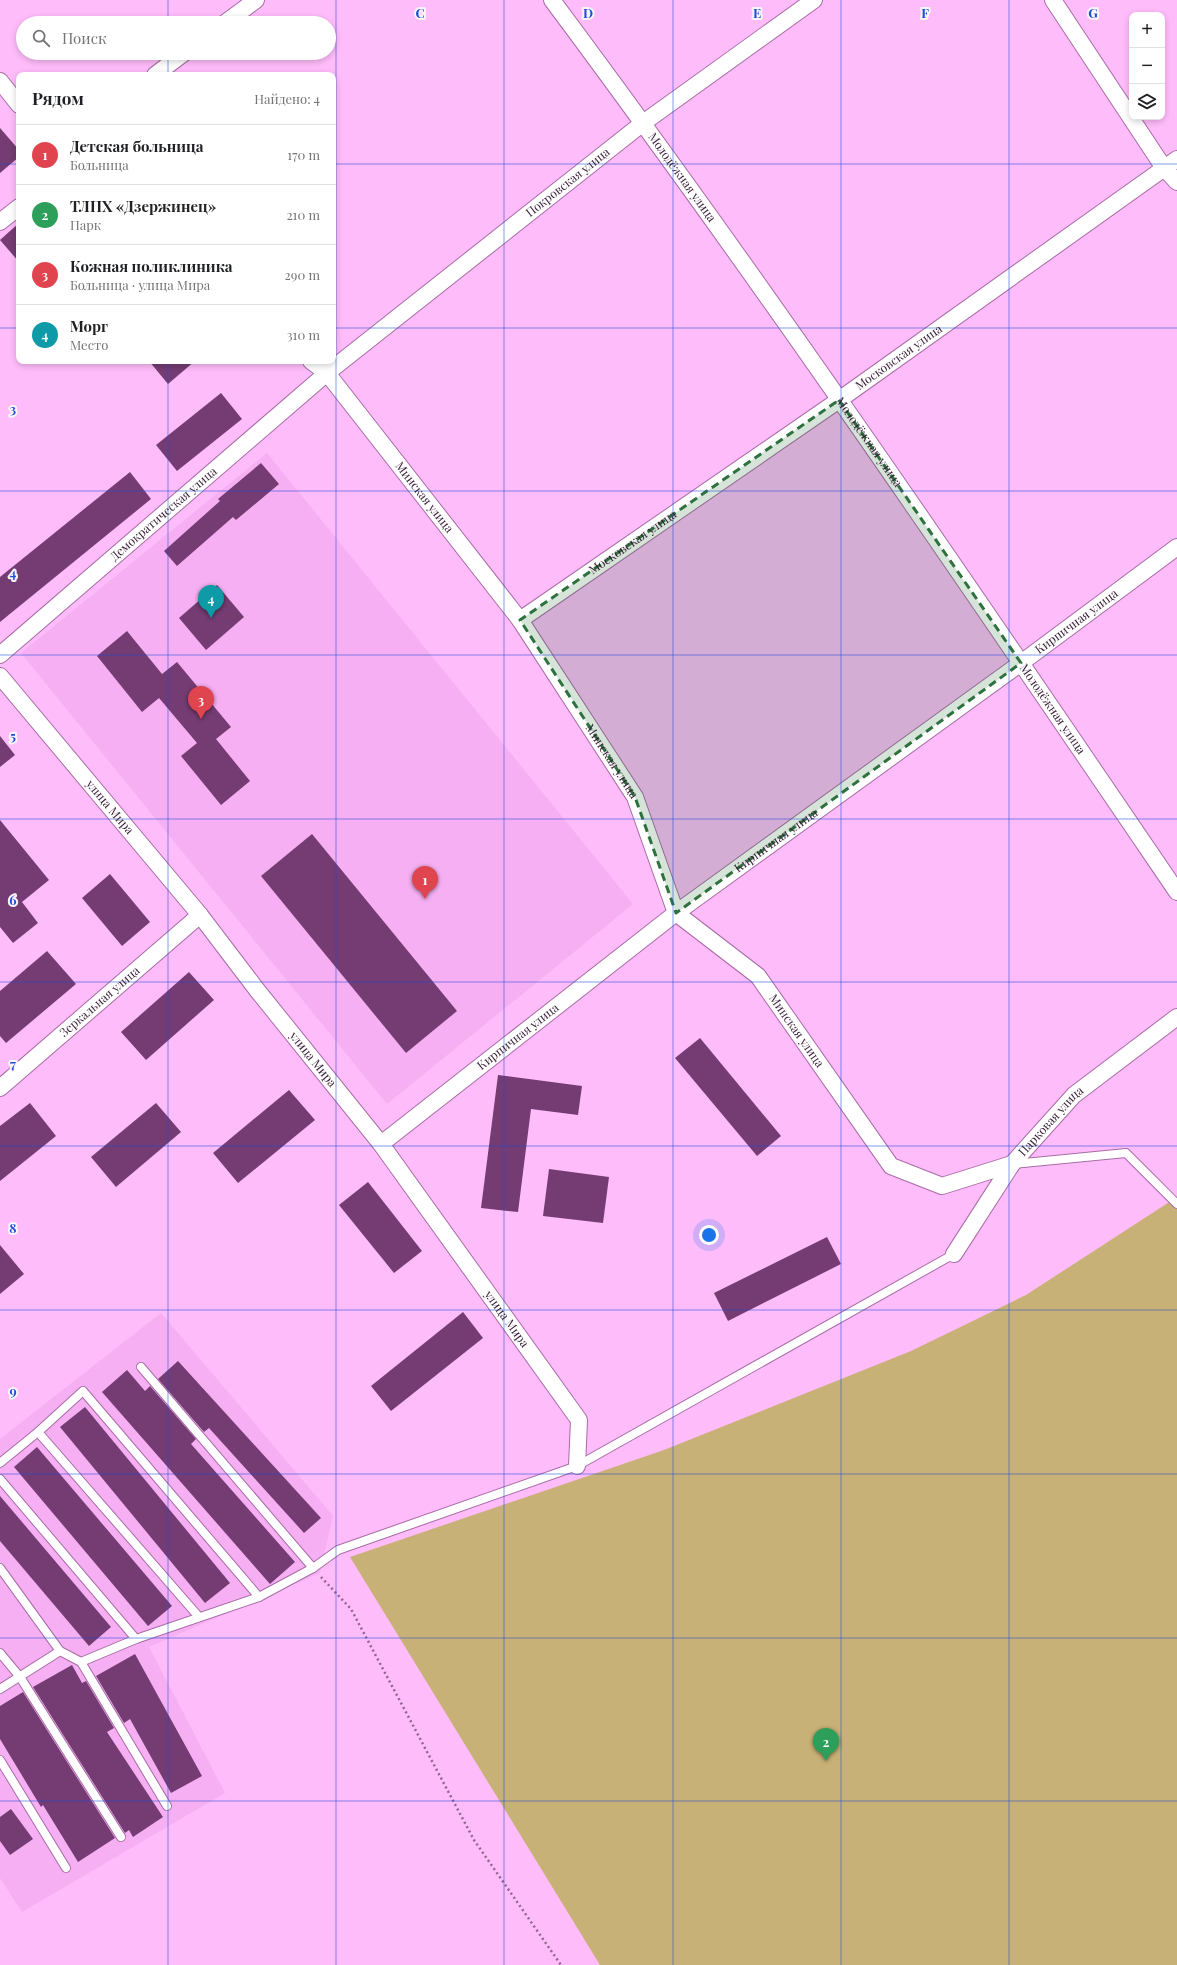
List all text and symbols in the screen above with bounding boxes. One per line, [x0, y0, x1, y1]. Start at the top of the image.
text: C [415, 4, 425, 21]
text: D [583, 4, 593, 21]
text: E [753, 4, 761, 21]
text: F [921, 4, 929, 21]
text: G [1088, 4, 1098, 21]
map controls [1129, 12, 1165, 120]
button: + [1129, 12, 1165, 48]
search box [16, 16, 336, 60]
icon: search [30, 27, 52, 49]
text: Поиск [62, 28, 107, 48]
button: − [1129, 48, 1165, 84]
button: layers [1129, 84, 1165, 120]
text: Рядом [32, 87, 84, 109]
text: Найдено: 4 [254, 90, 320, 107]
street label: Молодёжная улица [645, 129, 720, 225]
text: Детская больница [70, 136, 203, 156]
street label: Покровская улица [522, 143, 613, 220]
text: 1 [43, 146, 47, 163]
text: 170 m [287, 146, 320, 163]
text: Больница [70, 156, 129, 173]
text: ТЛПХ «Дзержинец» [70, 196, 216, 216]
text: 2 [42, 206, 48, 223]
text: 210 m [286, 206, 320, 223]
text: Парк [70, 216, 101, 233]
text: Кожная поликлиника [70, 256, 233, 276]
text: 3 [42, 266, 48, 283]
text: 290 m [285, 266, 320, 283]
text: Больница · улица Мира [70, 276, 210, 293]
text: Морг [70, 316, 108, 336]
street label: Московская улица [852, 320, 945, 393]
text: 4 [42, 326, 48, 343]
text: 310 m [287, 326, 320, 343]
text: Место [70, 336, 108, 353]
street label: Молодёжная улица [833, 393, 907, 490]
text: 3 [10, 400, 16, 417]
street label: Минская улица [392, 458, 458, 536]
street label: Демократическая улица [106, 463, 220, 564]
street label: Московская улица [585, 506, 679, 577]
text: 4 [10, 564, 17, 581]
pin: 4 [198, 585, 224, 618]
street label: Кирпичная улица [1031, 585, 1121, 657]
street label: Молодёжная улица [1017, 660, 1090, 757]
pin: 3 [188, 686, 214, 719]
street label: Минская улица [583, 720, 643, 801]
text: 5 [10, 727, 16, 744]
street label: улица Мира [82, 775, 138, 837]
street label: Кирпичная улица [730, 804, 820, 875]
pin: 1 [412, 866, 438, 899]
text: 6 [9, 891, 17, 908]
street label: Зеркальная улица [56, 962, 143, 1040]
street label: Минская улица [766, 991, 828, 1070]
street label: Кирпичная улица [473, 999, 561, 1073]
street label: улица Мира [286, 1027, 341, 1090]
text: 7 [10, 1055, 16, 1072]
street label: Парковая улица [1014, 1082, 1086, 1159]
text: 8 [9, 1219, 17, 1236]
your location [699, 1225, 719, 1245]
street label: улица Мира [481, 1286, 533, 1350]
text: 9 [9, 1382, 17, 1399]
pin: 2 [813, 1728, 839, 1761]

